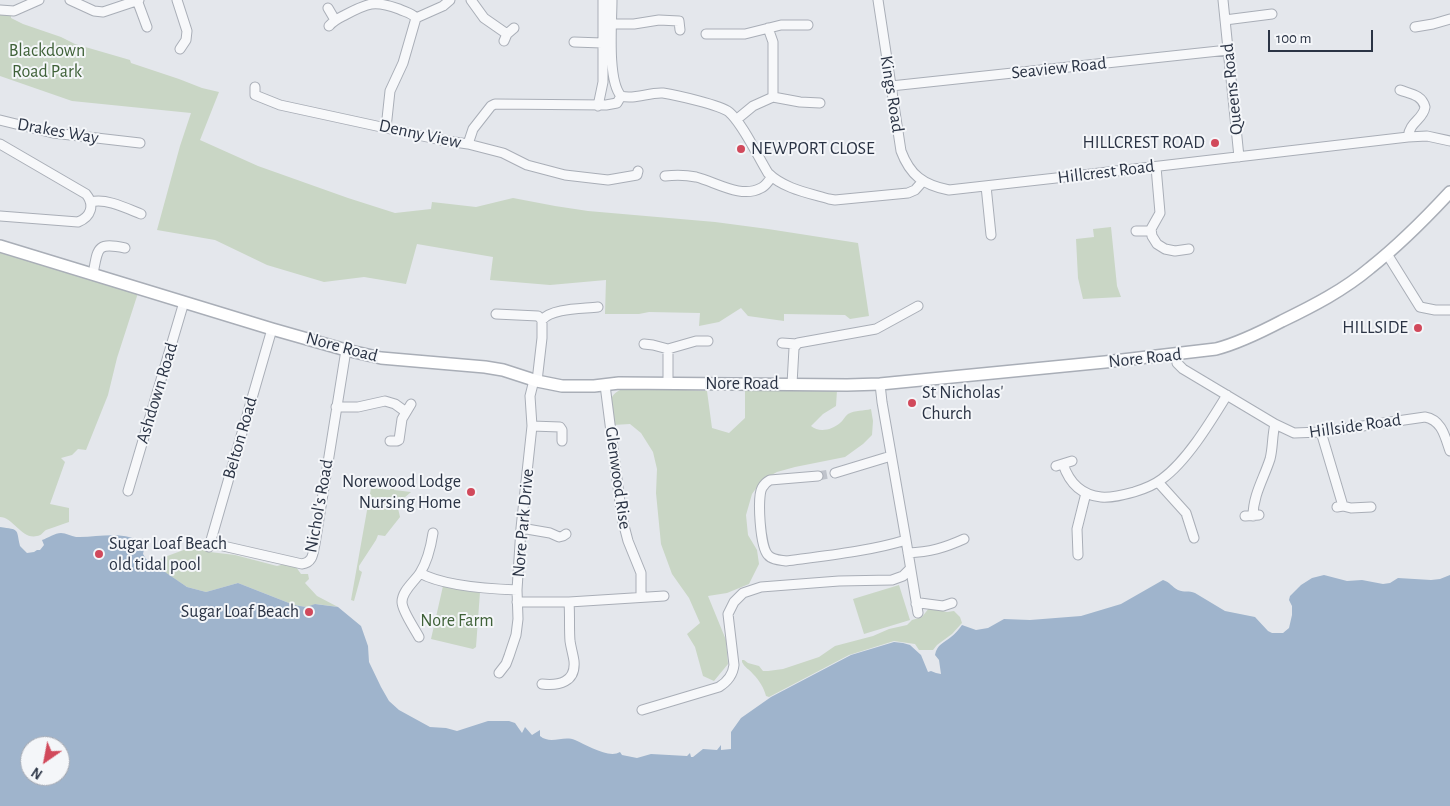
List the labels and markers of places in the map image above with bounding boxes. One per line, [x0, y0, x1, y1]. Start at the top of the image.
place label: HILLCREST ROAD [1082, 132, 1205, 154]
marker: HILLCREST ROAD [1209, 137, 1221, 149]
place label: NEWPORT CLOSE [751, 138, 875, 160]
marker: NEWPORT CLOSE [735, 143, 747, 155]
place label: HILLSIDE [1342, 317, 1408, 339]
marker: HILLSIDE [1412, 322, 1424, 334]
place label: St Nicholas' Church [922, 382, 1003, 424]
marker: St Nicholas' Church [906, 397, 918, 409]
place label: Norewood Lodge Nursing Home [342, 471, 461, 514]
marker: Norewood Lodge Nursing Home [465, 486, 477, 498]
place label: Sugar Loaf Beach old tidal pool [109, 533, 227, 576]
marker: Sugar Loaf Beach old tidal pool [93, 548, 105, 560]
place label: Sugar Loaf Beach [181, 601, 299, 623]
marker: Sugar Loaf Beach [303, 606, 315, 618]

